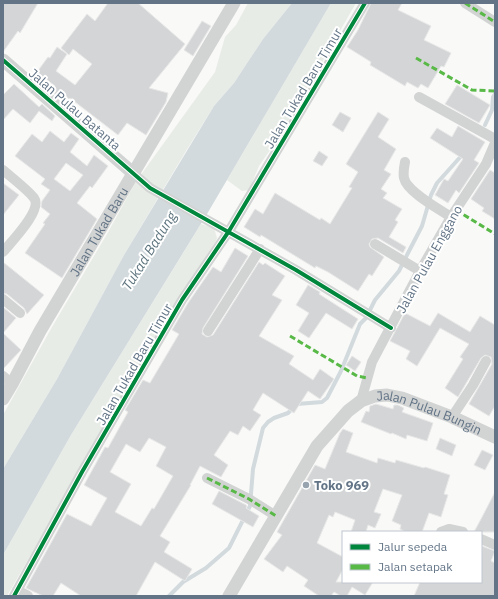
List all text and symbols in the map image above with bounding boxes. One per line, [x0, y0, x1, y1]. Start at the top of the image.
street label: Jalan Tukad Baru Timur [261, 25, 346, 152]
street label: Jalan Pulau Batanta [25, 65, 124, 154]
street label: Jalan Tukad Baru [66, 184, 132, 279]
street label: Jalan Pulau Enggano [393, 202, 466, 316]
water label: Tukad Badung [118, 208, 181, 294]
street label: Jalan Tukad Baru Timur [93, 300, 176, 428]
street label: Jalan Pulau Bungin [376, 387, 484, 439]
place label: Toko 969 [314, 477, 369, 494]
marker: Toko 969 [301, 480, 311, 490]
legend [342, 531, 482, 583]
text: Jalur sepeda [378, 539, 448, 554]
text: Jalan setapak [378, 559, 453, 574]

